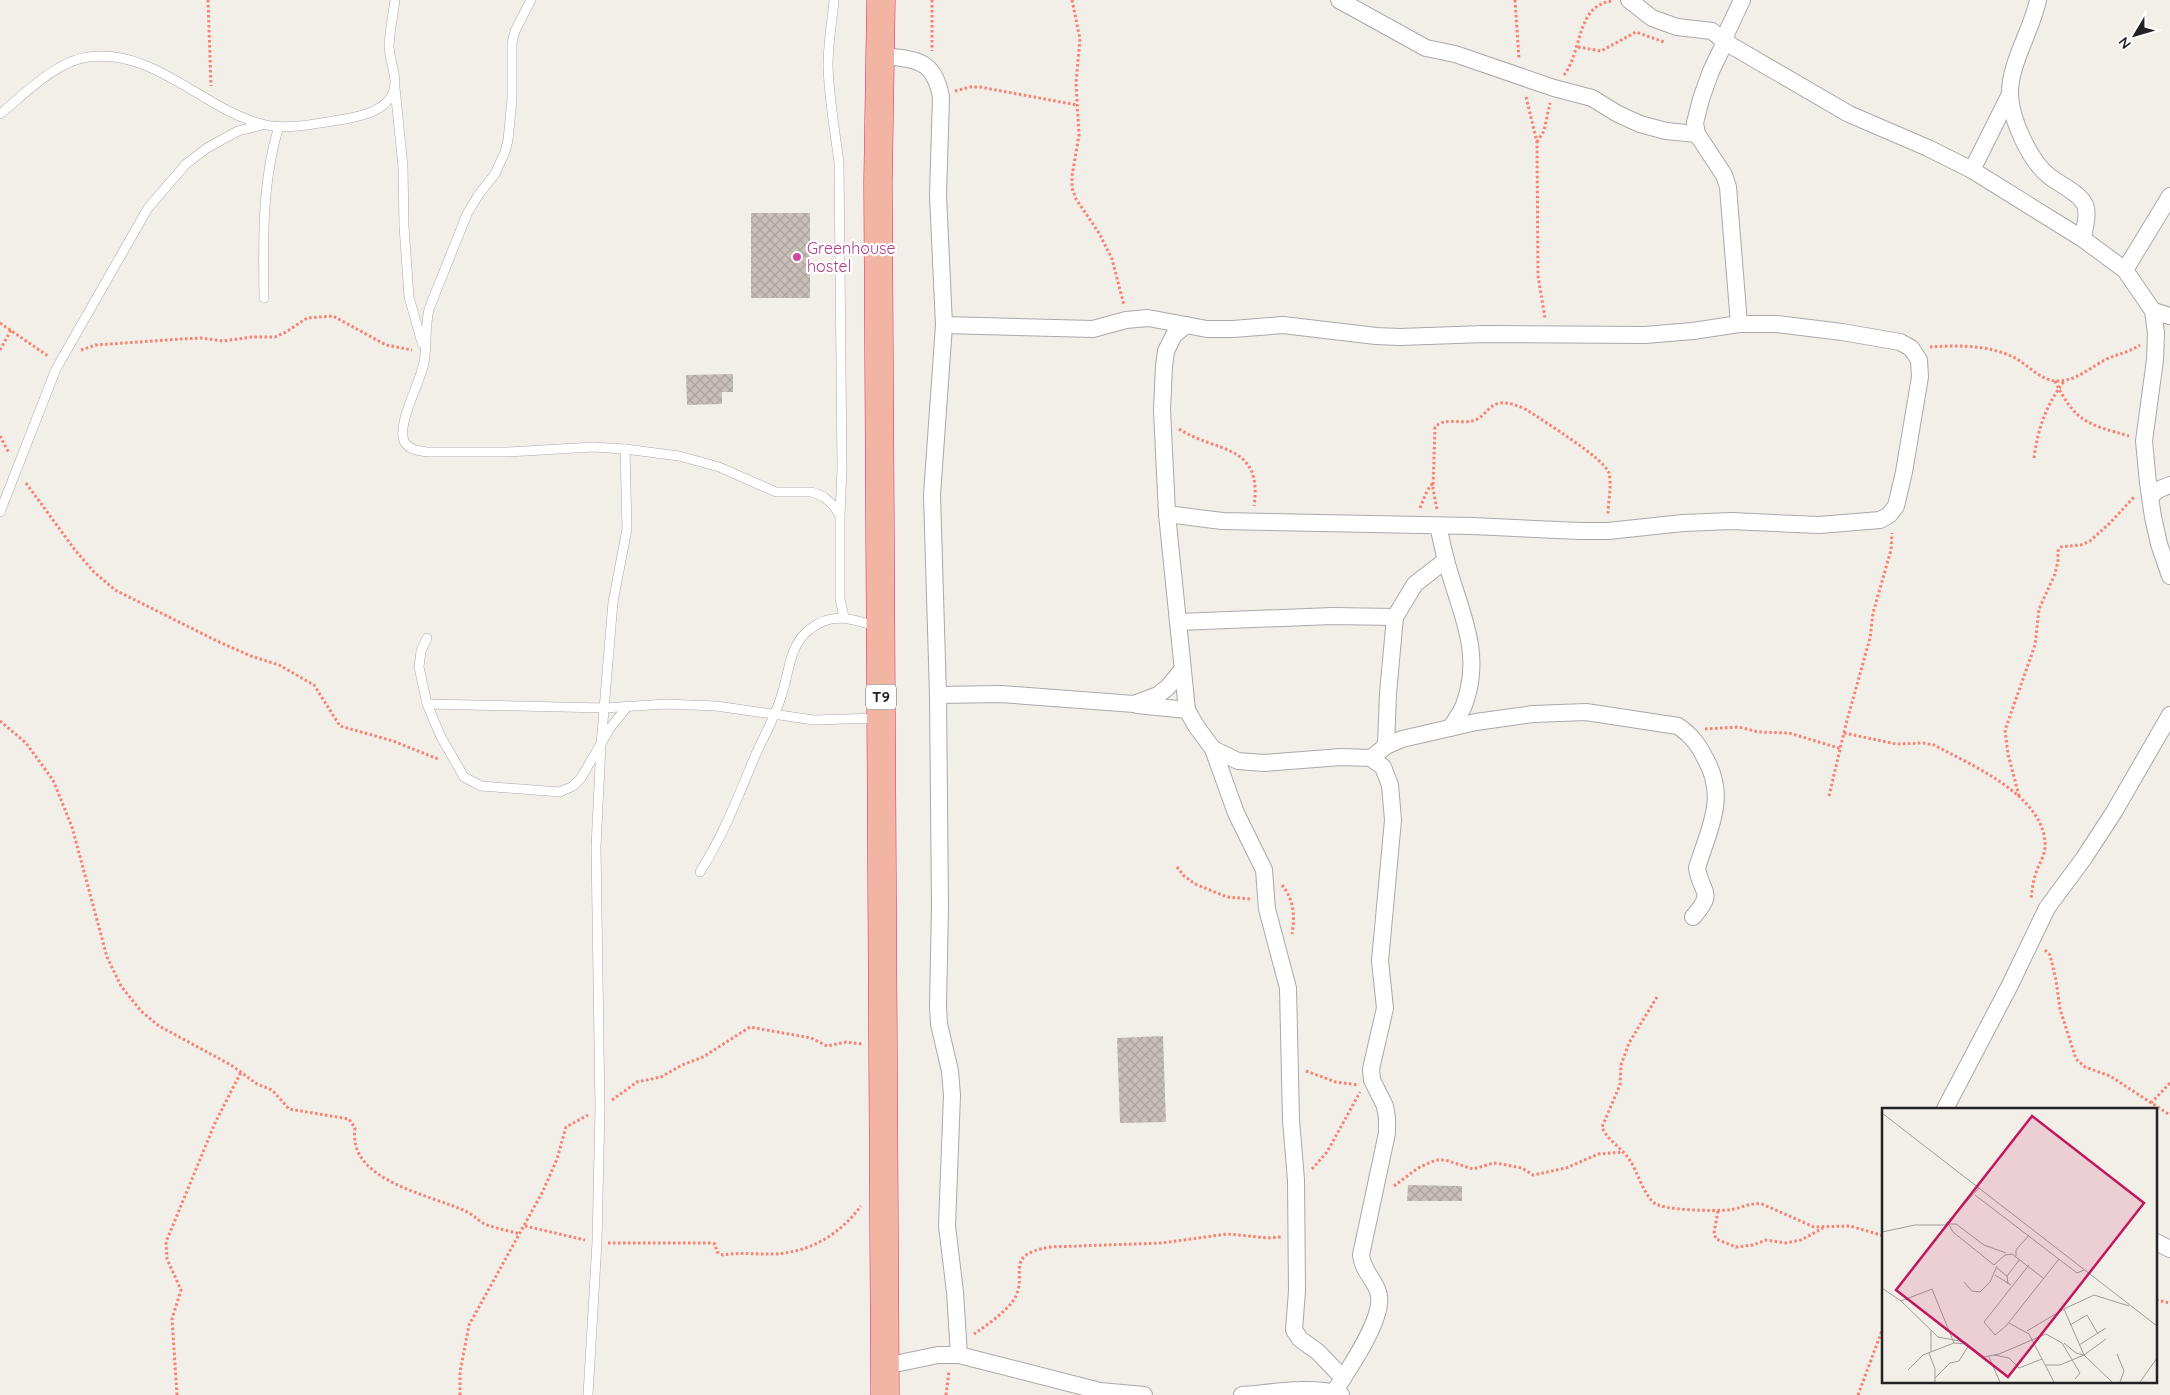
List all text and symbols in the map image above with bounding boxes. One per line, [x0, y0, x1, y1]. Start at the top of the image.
north arrow [2110, 10, 2160, 60]
text: N [2114, 33, 2135, 53]
place label: Greenhouse hostel [807, 238, 896, 276]
marker: Greenhouse hostel [791, 251, 803, 263]
road number: T9 [866, 684, 896, 710]
inset map [1882, 1108, 2158, 1382]

